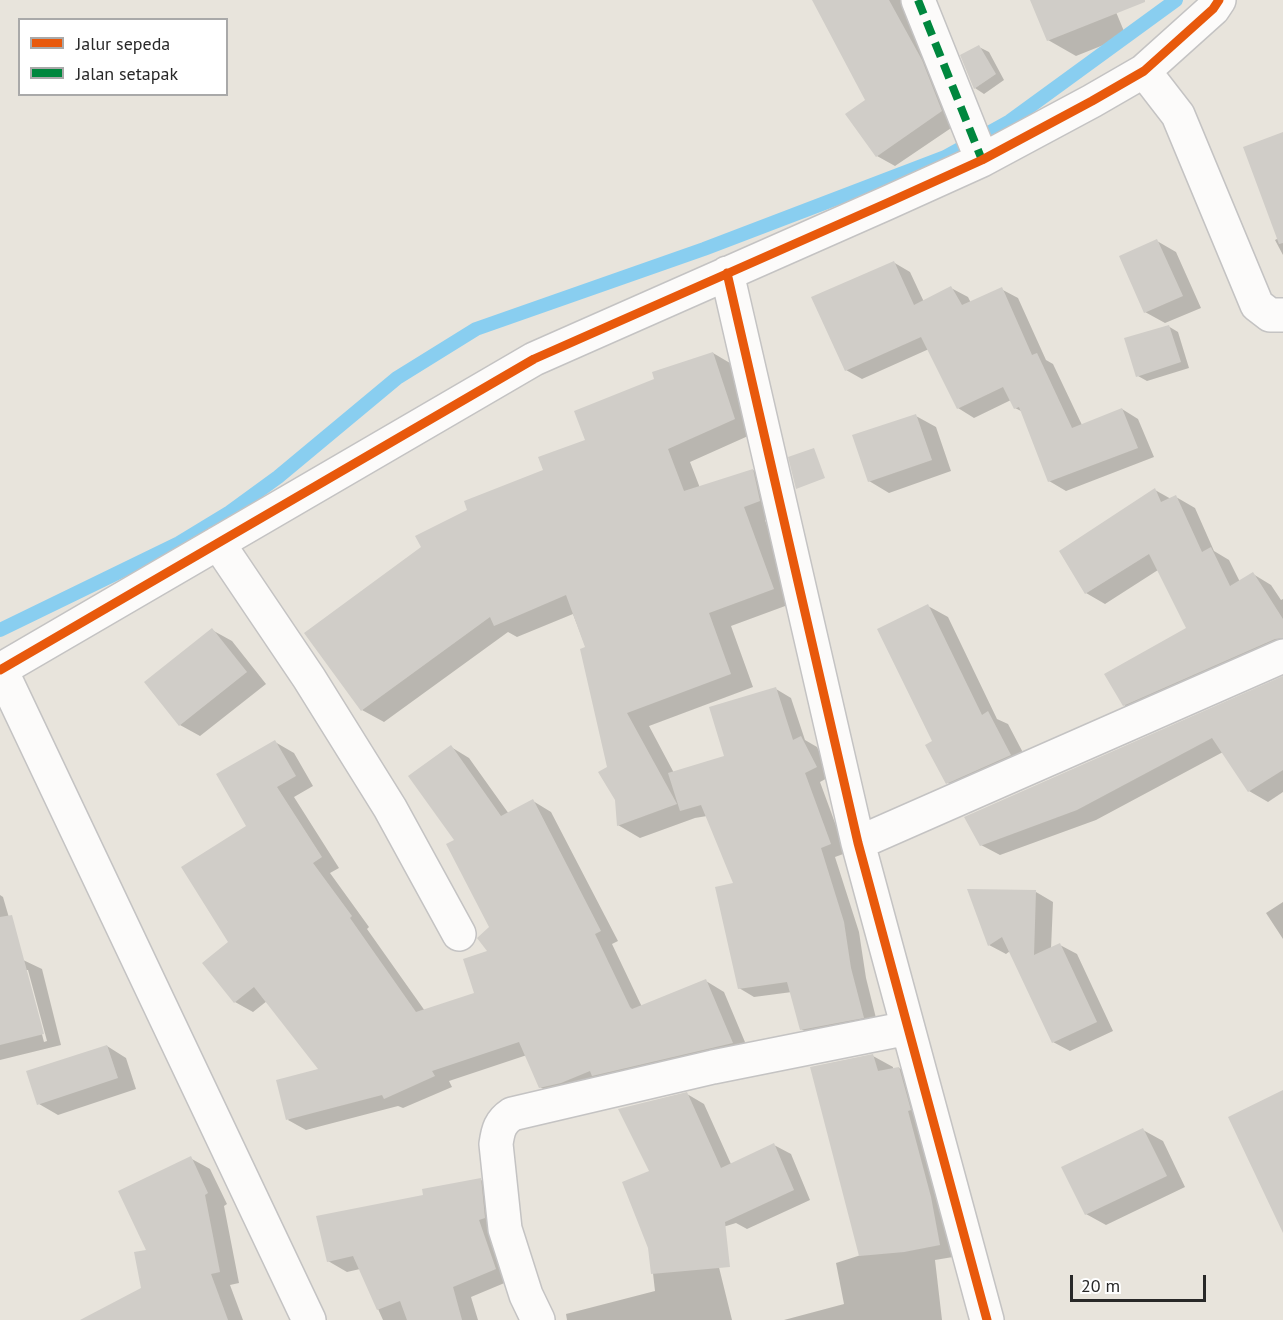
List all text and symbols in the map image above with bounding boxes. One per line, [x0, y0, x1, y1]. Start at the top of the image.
legend [18, 18, 228, 96]
text: Jalur sepeda [76, 32, 170, 55]
text: Jalan setapak [76, 62, 178, 85]
scale bar [1073, 1263, 1210, 1301]
text: 20 m [1081, 1274, 1120, 1297]

